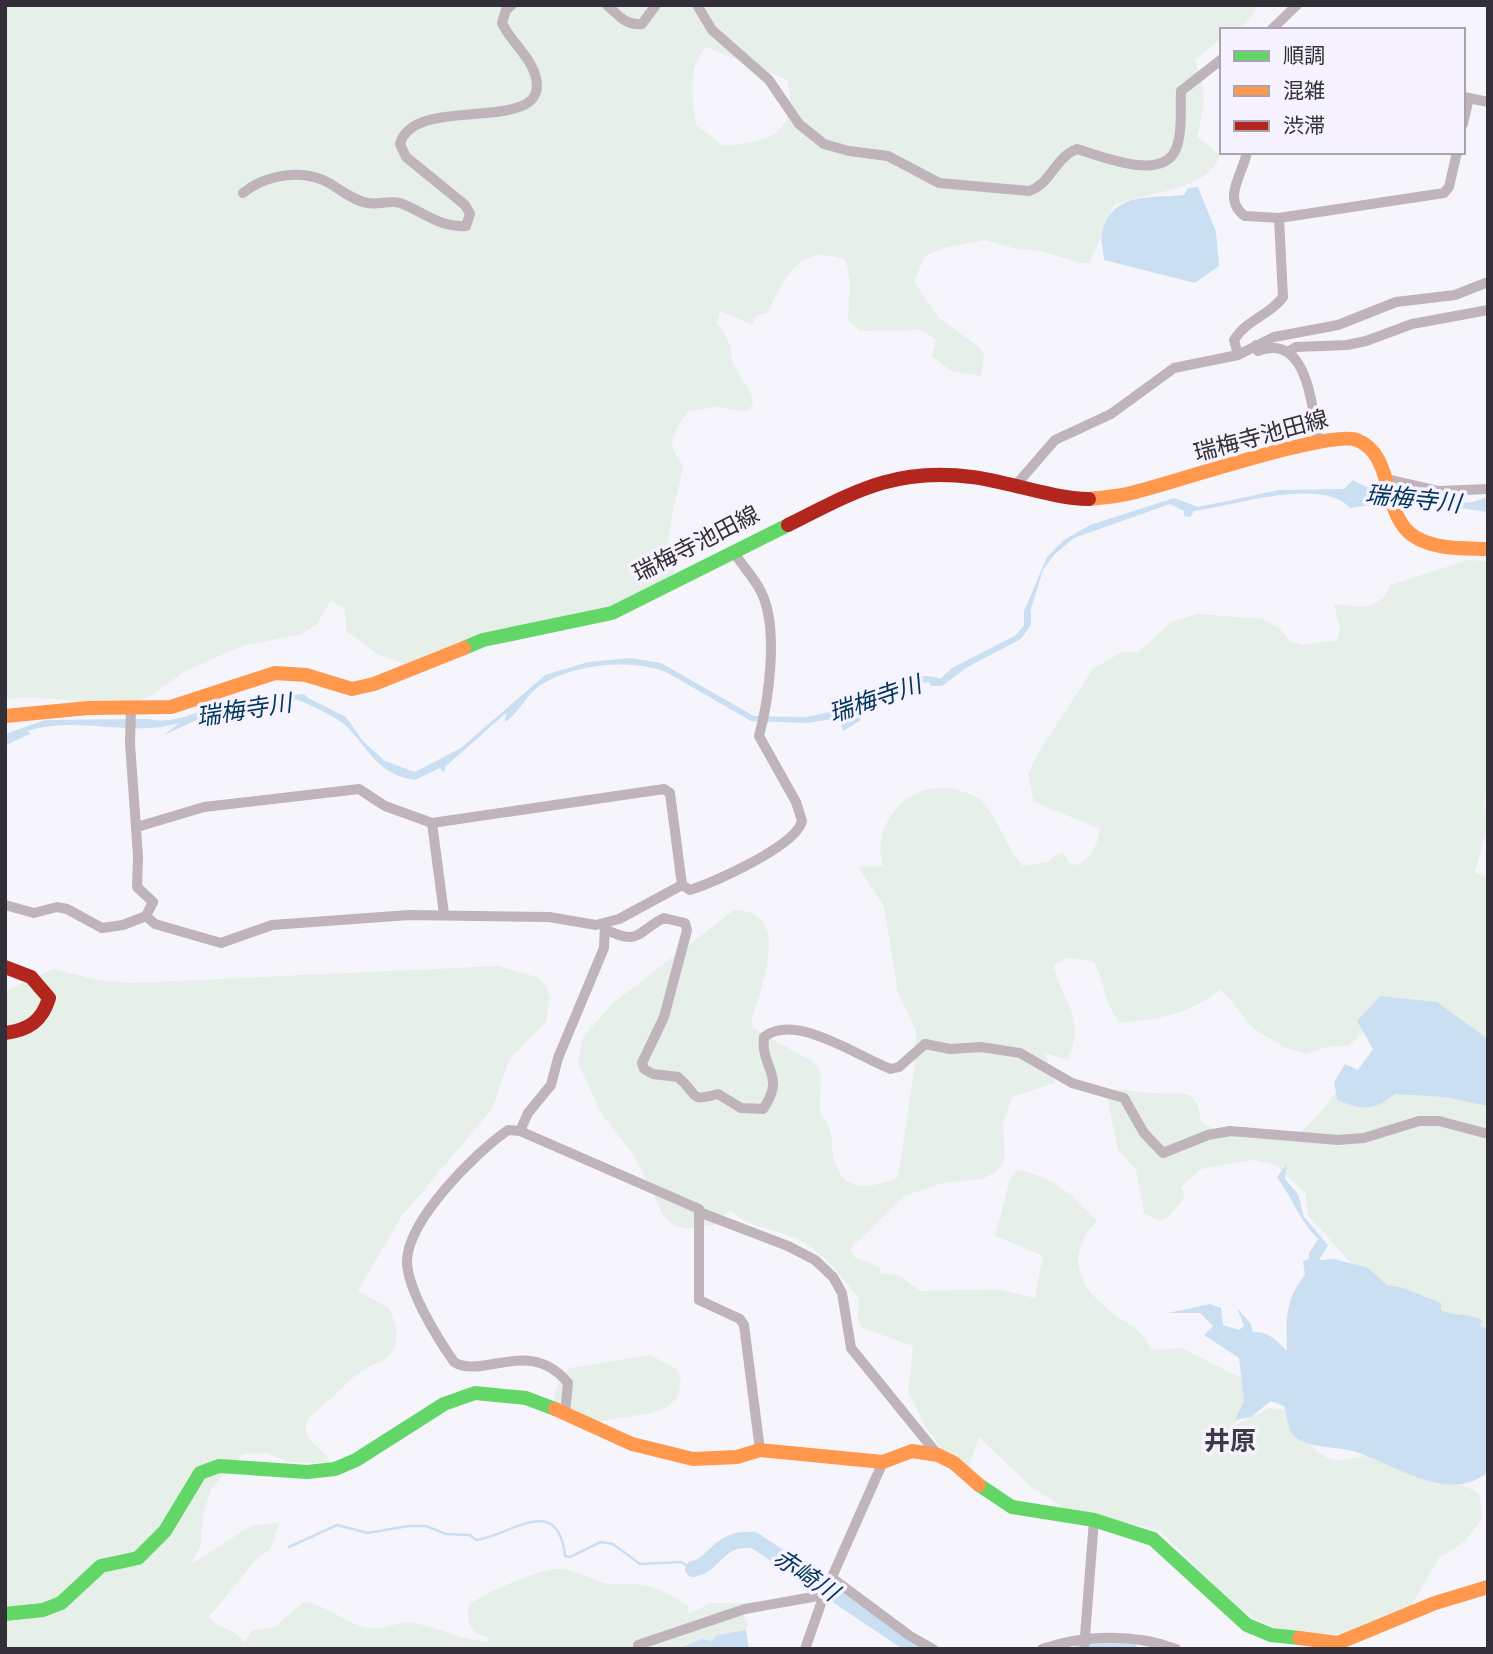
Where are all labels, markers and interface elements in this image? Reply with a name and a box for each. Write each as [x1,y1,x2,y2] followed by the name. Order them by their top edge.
[1220,28,1465,154] legend
[1283,44,1325,68] text: 順調
[1283,79,1325,103] text: 混雑
[1283,114,1325,138] text: 渋滞
[1191,405,1331,467] street label: 瑞梅寺池田線
[1364,480,1465,518] water label: 瑞梅寺川
[628,501,764,587] street label: 瑞梅寺池田線
[825,669,928,728] water label: 瑞梅寺川
[194,688,297,731] water label: 瑞梅寺川
[1204,1426,1256,1456] district label: 井原
[768,1543,846,1608] water label: 赤崎川

